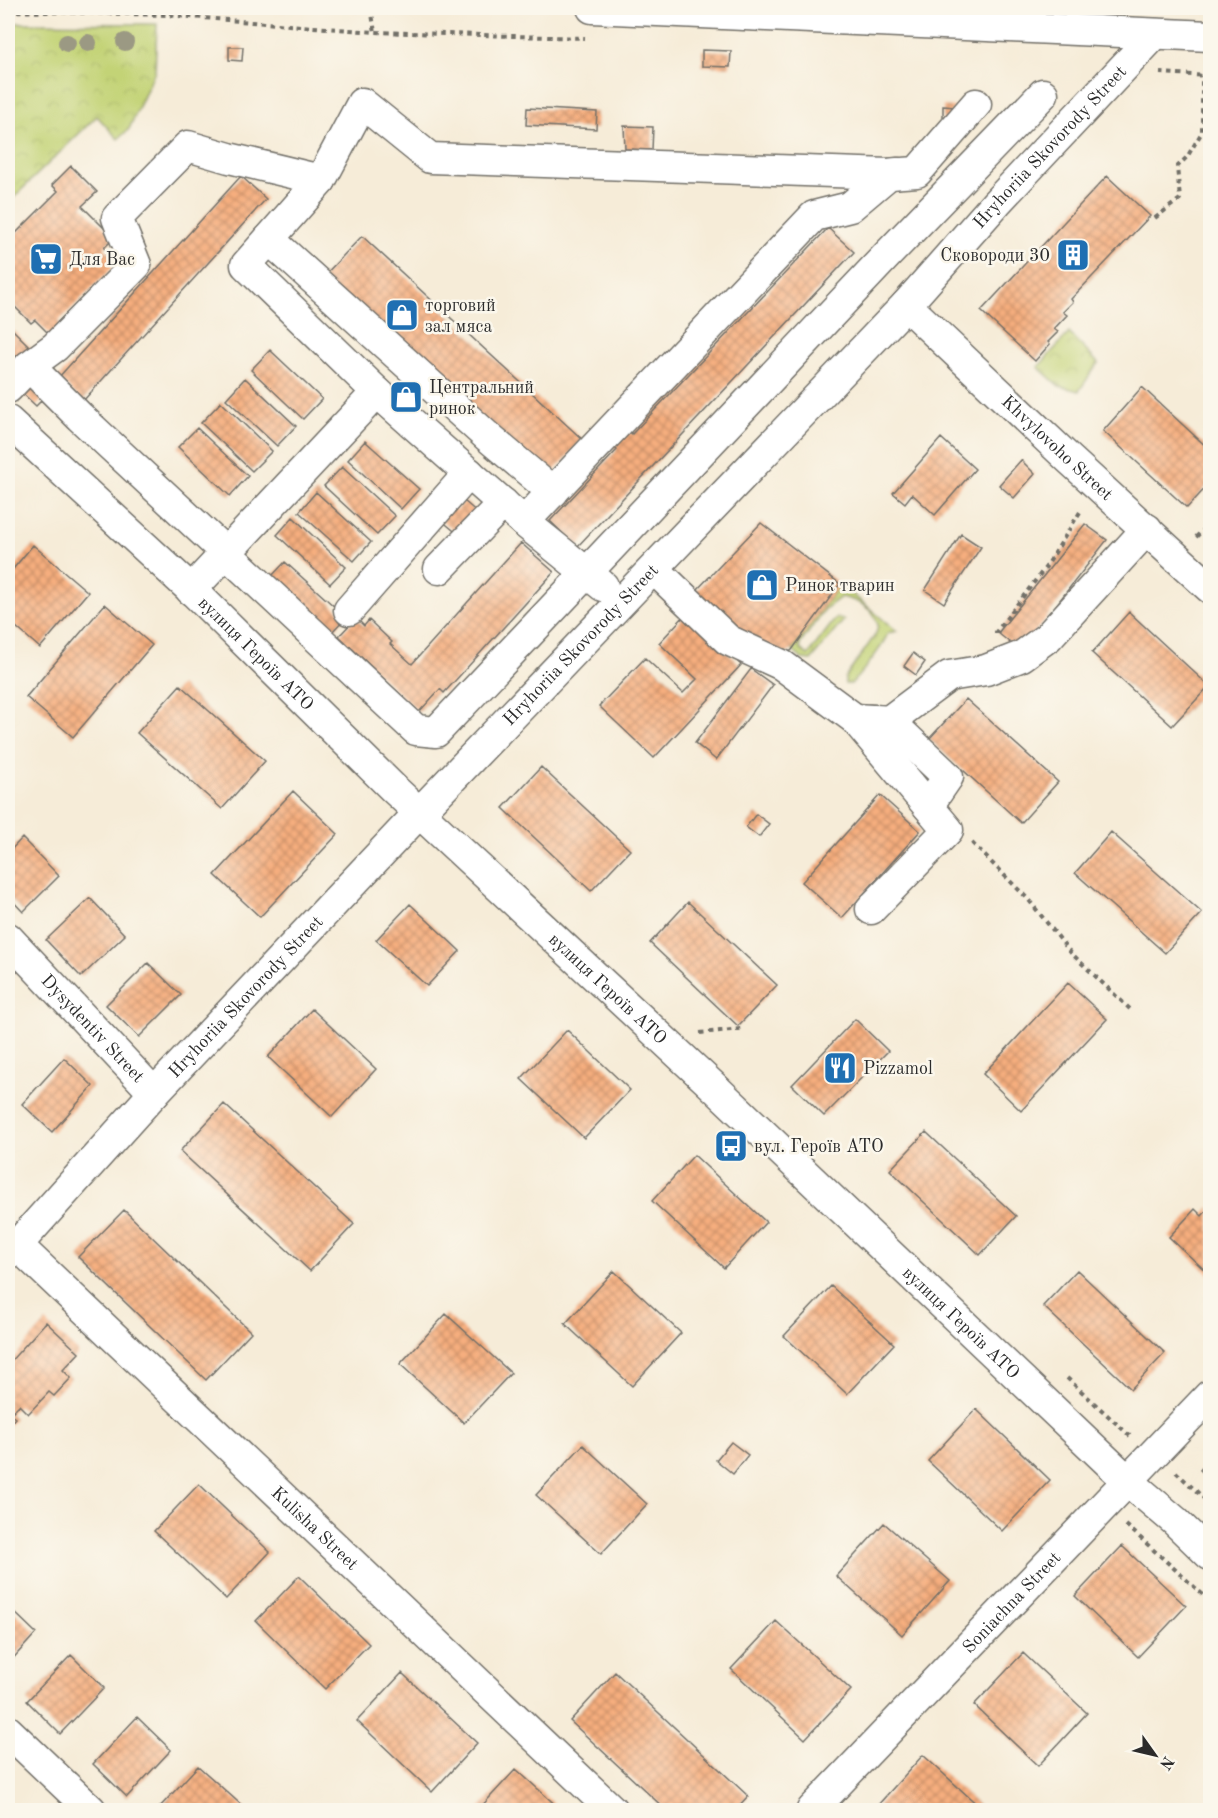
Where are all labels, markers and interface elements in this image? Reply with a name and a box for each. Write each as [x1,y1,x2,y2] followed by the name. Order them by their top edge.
[970,63,1130,232] street label: Hryhoriia Skovorody Street
[1055,237,1091,273] building icon: Сковороди 30
[28,241,64,277] supermarket icon: Для Вас
[940,247,1050,265] place label: Сковороди 30
[69,251,135,269] place label: Для Вас
[384,297,420,333] shop icon: торговий зал мяса
[425,297,496,336] place label: торговий зал мяса
[388,379,424,415] shop icon: Центральний ринок
[429,379,534,418] place label: Центральний ринок
[998,392,1116,504] street label: Khvylovoho Street
[500,561,662,729] street label: Hryhoriia Skovorody Street
[744,567,780,603] shop icon: Ринок тварин
[785,577,895,595] place label: Ринок тварин
[194,594,317,714] street label: вулиця Героїв АТО
[166,913,327,1082] street label: Hryhoriia Skovorody Street
[545,930,670,1048] street label: вулиця Героїв АТО
[37,971,147,1086] street label: Dysydentiv Street
[822,1050,858,1086] restaurant icon: Pizzamol
[863,1060,933,1078] place label: Pizzamol
[713,1128,749,1164] bus stop icon: вул. Героїв АТО
[754,1138,884,1156] place label: вул. Героїв АТО
[899,1264,1022,1383] street label: вулиця Героїв АТО
[267,1484,361,1574] street label: Kulisha Street
[960,1549,1064,1657] street label: Soniachna Street
[1125,1725,1185,1785] north arrow
[1155,1753,1176,1772] text: N

